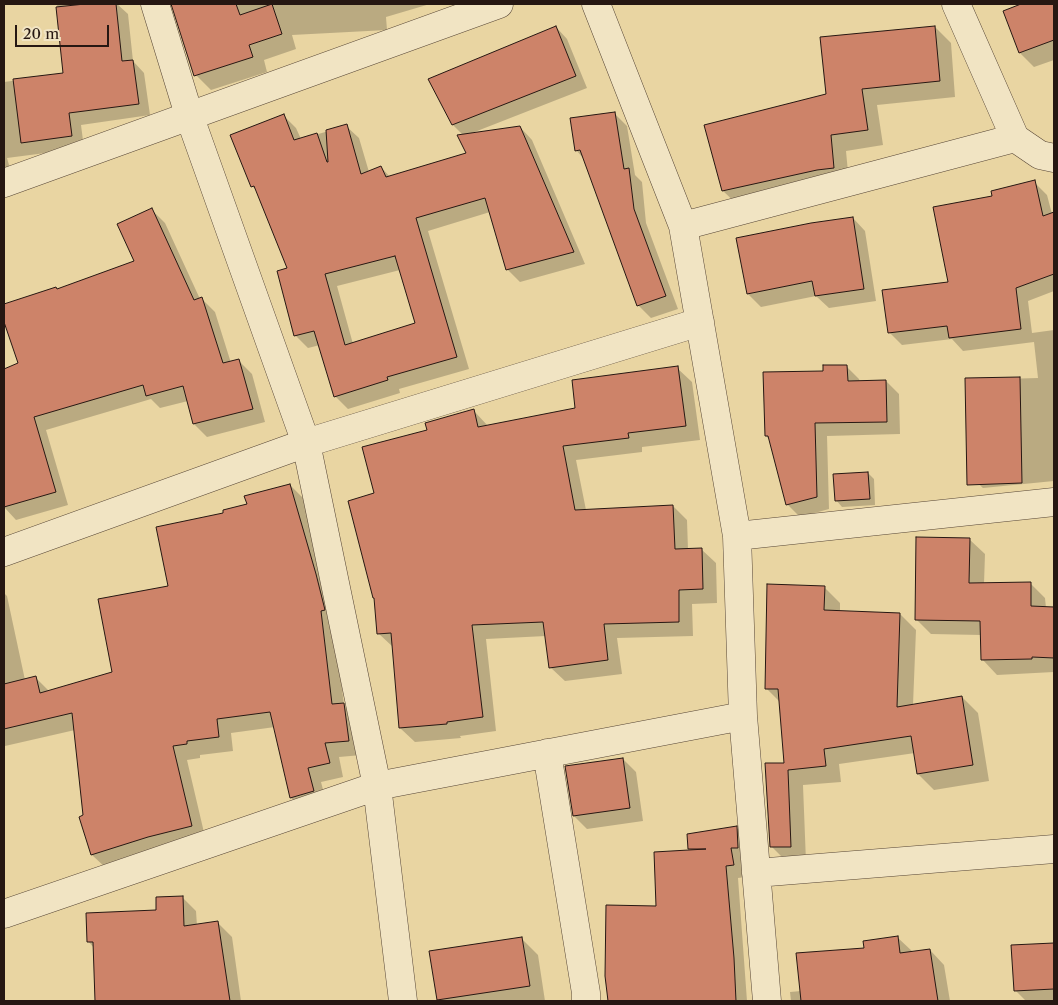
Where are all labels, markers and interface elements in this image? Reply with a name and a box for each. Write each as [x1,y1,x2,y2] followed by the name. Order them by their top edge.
[18,15,111,47] scale bar
[23,24,59,43] text: 20 m

